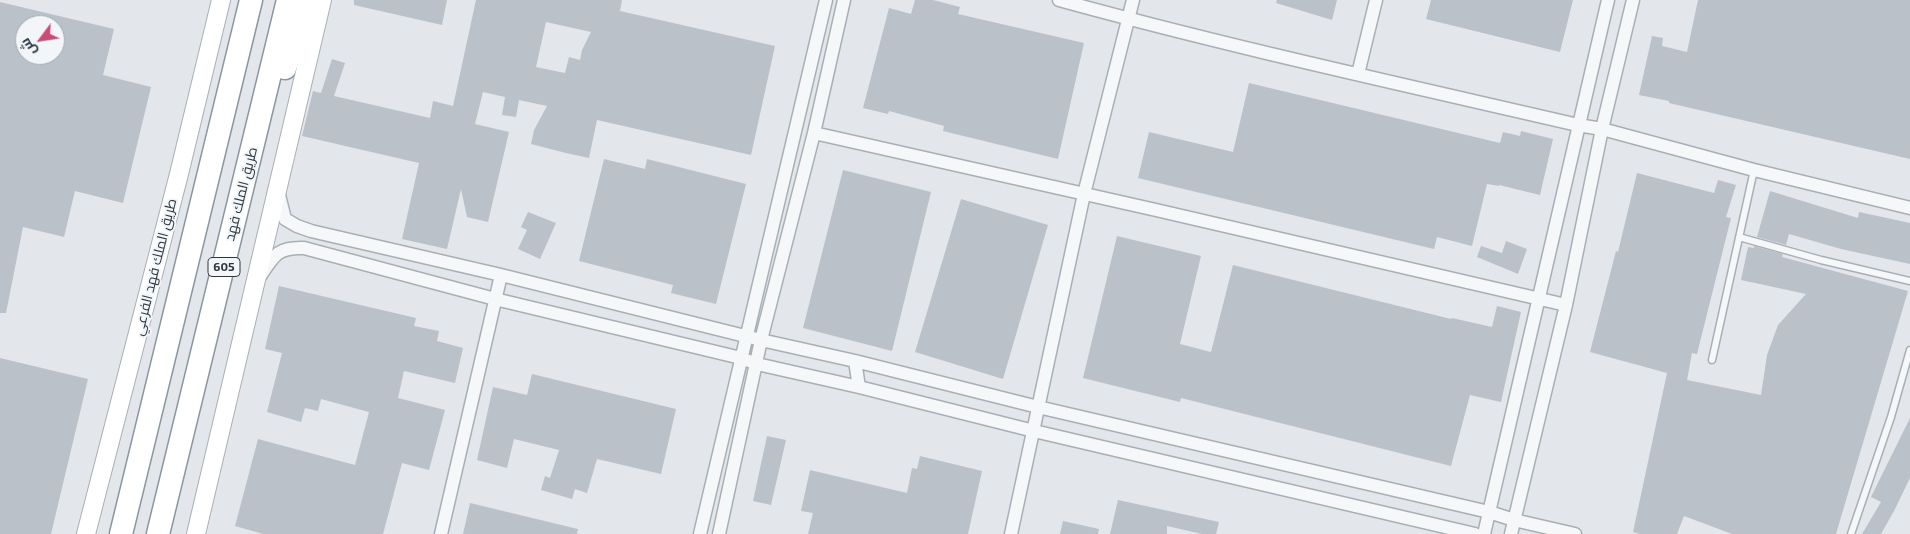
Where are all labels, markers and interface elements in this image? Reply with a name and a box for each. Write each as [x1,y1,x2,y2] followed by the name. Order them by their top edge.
[15,15,65,65] north arrow
[16,35,39,60] text: ش
[221,145,261,243] street label: طريق الملك فهد
[130,197,180,337] street label: طريق الملك فهد الفرعي
[208,258,240,276] road number: 605

